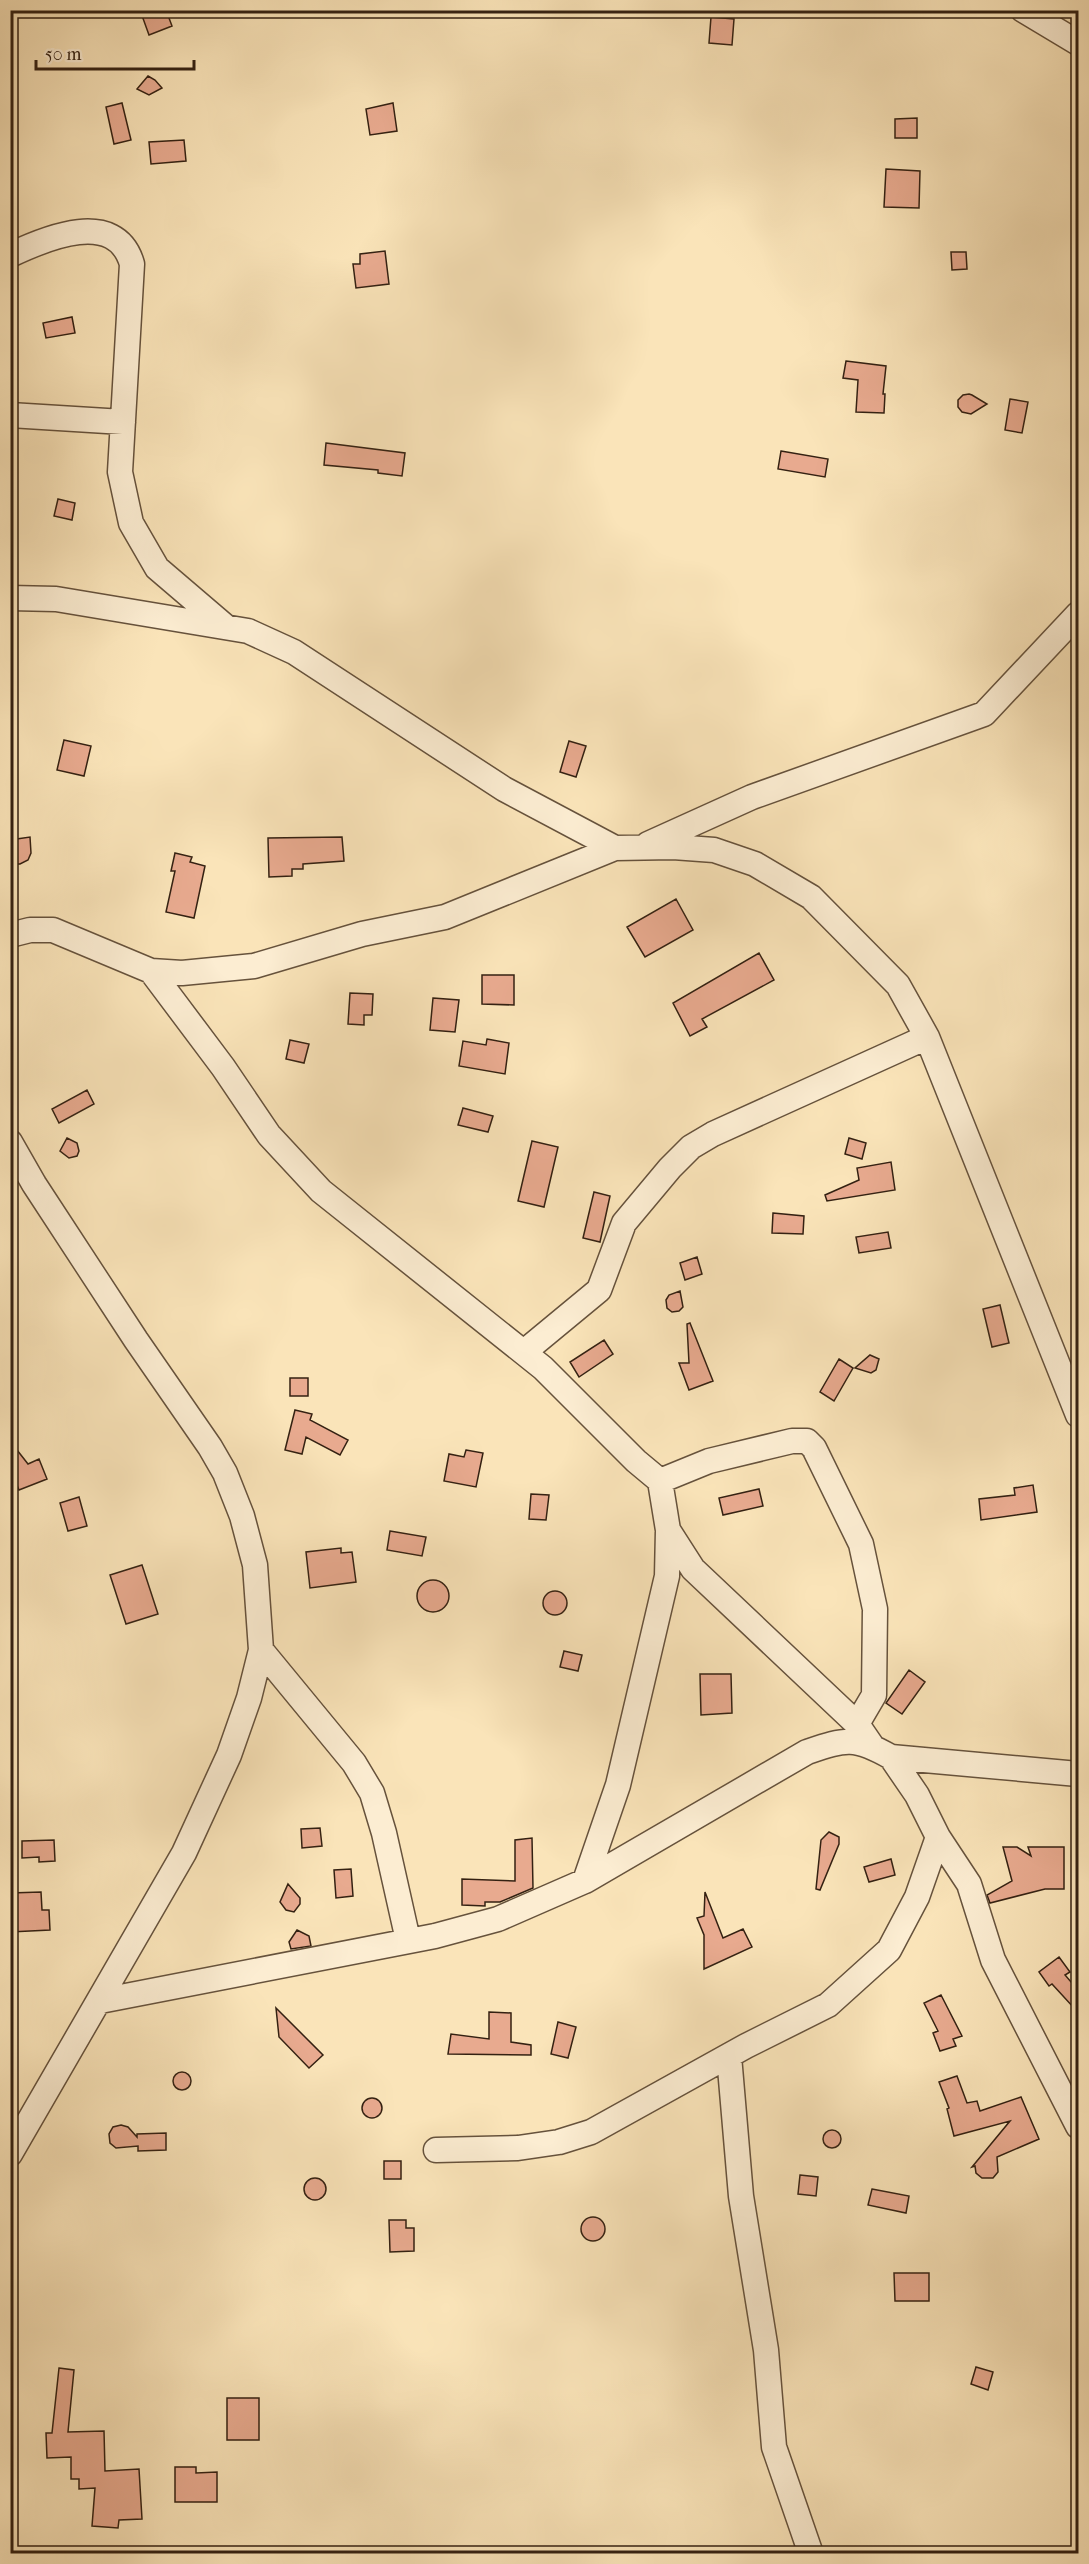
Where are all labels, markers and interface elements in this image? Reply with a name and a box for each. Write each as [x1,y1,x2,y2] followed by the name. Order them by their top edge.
[36,33,194,71] scale bar
[45,44,82,65] text: 50 m

